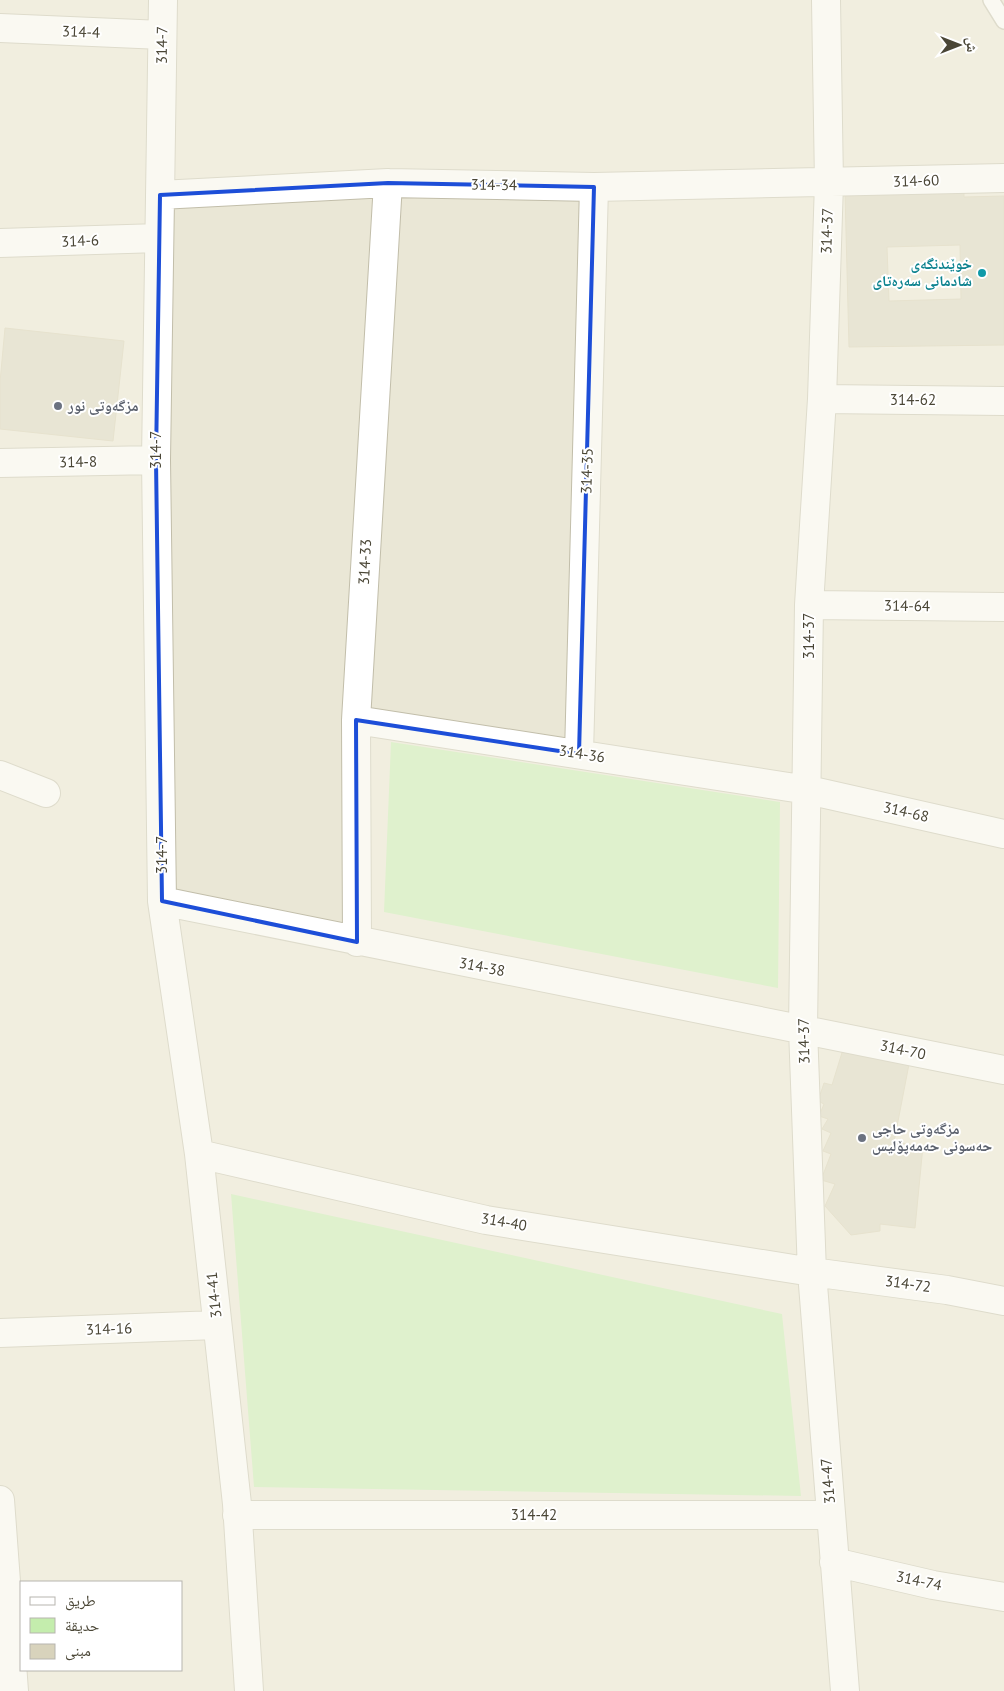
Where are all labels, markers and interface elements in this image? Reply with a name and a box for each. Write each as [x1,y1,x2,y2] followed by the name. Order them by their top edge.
[934,20,984,70] north arrow
[62,21,100,42] street label: 314-4
[152,26,171,64] street label: 314-7
[963,38,981,53] text: ش
[893,170,939,191] street label: 314-60
[471,175,517,194] street label: 314-34
[816,208,837,254] street label: 314-37
[61,230,99,251] street label: 314-6
[872,254,972,290] place label: خوێندنگەی شادمانی سەرەتای
[976,267,988,279] marker: خوێندنگەی شادمانی سەرەتای
[890,390,936,409] street label: 314-62
[67,396,139,415] place label: مزگەوتی نور
[52,400,64,412] marker: مزگەوتی نور
[146,431,165,469] street label: 314-7
[576,448,597,494] street label: 314-35
[59,452,97,471] street label: 314-8
[354,538,375,586] street label: 314-33
[884,596,930,615] street label: 314-64
[799,613,818,659] street label: 314-37
[558,741,606,767] street label: 314-36
[881,797,931,826] street label: 314-68
[152,836,171,874] street label: 314-7
[458,953,507,980] street label: 314-38
[794,1018,813,1064] street label: 314-37
[878,1035,928,1064] street label: 314-70
[872,1119,993,1155] place label: مزگەوتی حاجی حەسونی حەمەپۆلیس
[856,1132,868,1144] marker: مزگەوتی حاجی حەسونی حەمەپۆلیس
[480,1208,529,1235] street label: 314-40
[202,1271,225,1319] street label: 314-41
[884,1271,932,1296] street label: 314-72
[86,1318,132,1339] street label: 314-16
[816,1457,839,1505] street label: 314-47
[511,1505,557,1524] street label: 314-42
[894,1566,944,1595] street label: 314-74
[20,1581,182,1671] legend
[65,1591,96,1611] text: طريق
[65,1616,100,1635] text: حديقة
[65,1641,91,1661] text: مبنى

